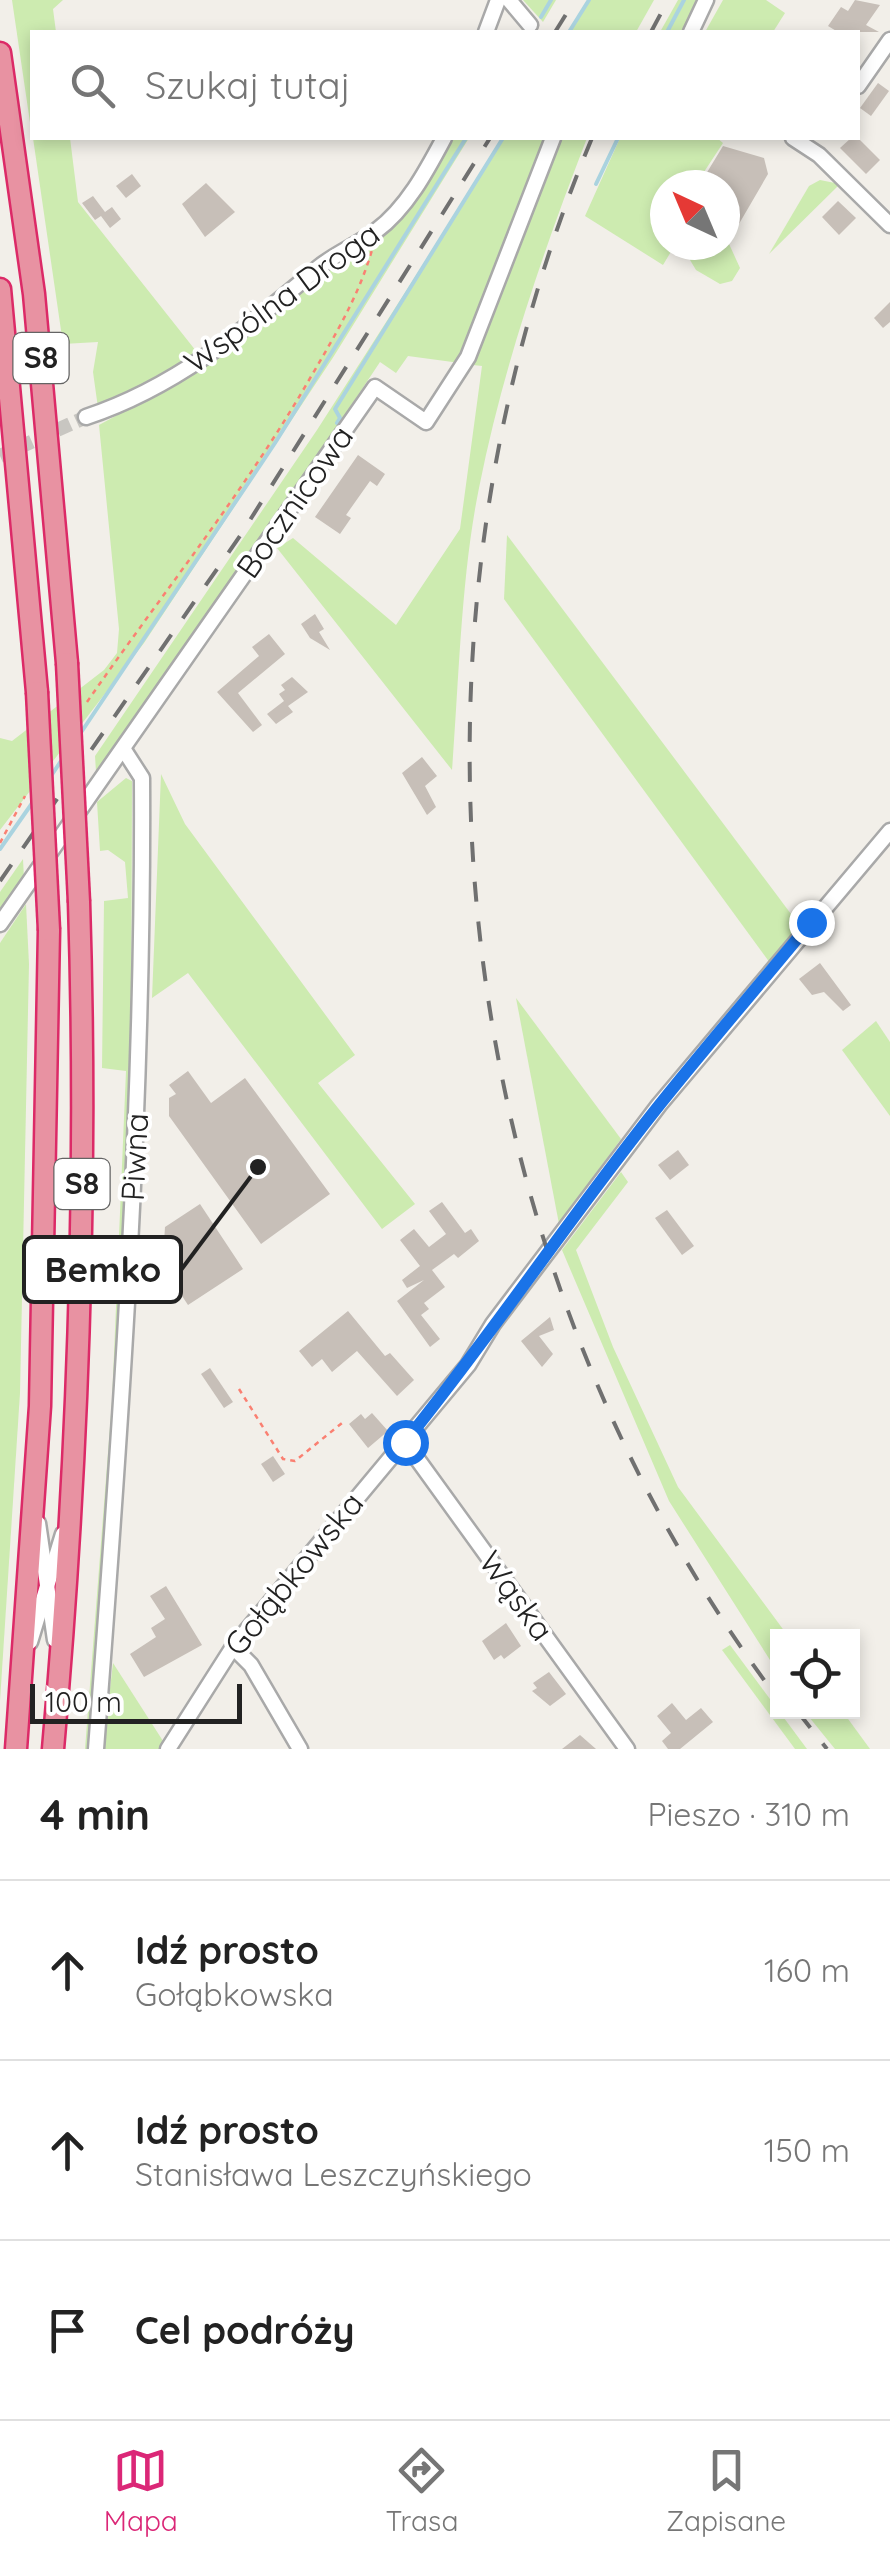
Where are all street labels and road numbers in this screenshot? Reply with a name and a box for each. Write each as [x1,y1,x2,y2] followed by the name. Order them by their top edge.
[176,213,387,381] street label: Wspólna Droga
[13,333,68,383] road number: S8
[227,418,361,585] street label: Bocznicowa
[112,1112,156,1202] street label: Piwna
[54,1159,110,1209] road number: S8
[215,1484,371,1663] street label: Gołąbkowska
[471,1543,563,1648] street label: Wąska

